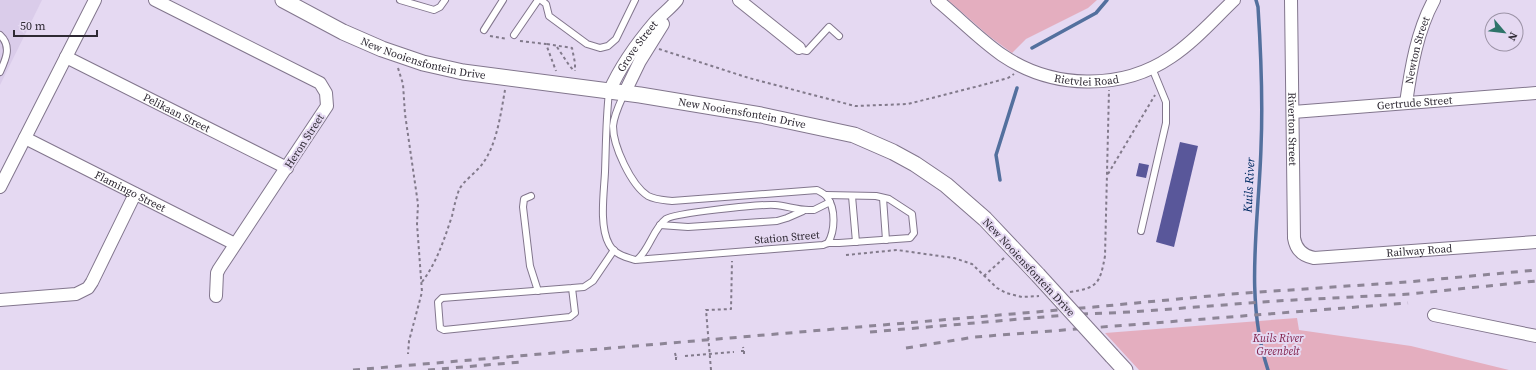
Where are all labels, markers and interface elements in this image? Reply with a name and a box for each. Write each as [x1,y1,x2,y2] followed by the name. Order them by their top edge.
[14,12,97,38] scale bar
[1484,12,1524,52] north arrow
[1402,14,1434,85] street label: Newton Street
[614,17,661,75] street label: Grove Street
[20,18,46,34] text: 50 m
[1504,29,1521,44] text: N
[358,34,487,83] street label: New Nooiensfontein Drive
[1053,71,1121,90] street label: Rietvlei Road
[140,90,213,136] street label: Pelikaan Street
[1284,92,1300,166] street label: Riverton Street
[1376,93,1453,113] street label: Gertrude Street
[677,94,808,133] street label: New Nooiensfontein Drive
[281,111,328,171] street label: Heron Street
[1240,156,1258,214] water label: Kuils River
[92,167,169,216] street label: Flamingo Street
[979,215,1078,320] street label: New Nooiensfontein Drive
[754,227,821,248] street label: Station Street
[1386,241,1454,261] street label: Railway Road
[1252,331,1304,359] park label: Kuils River Greenbelt

